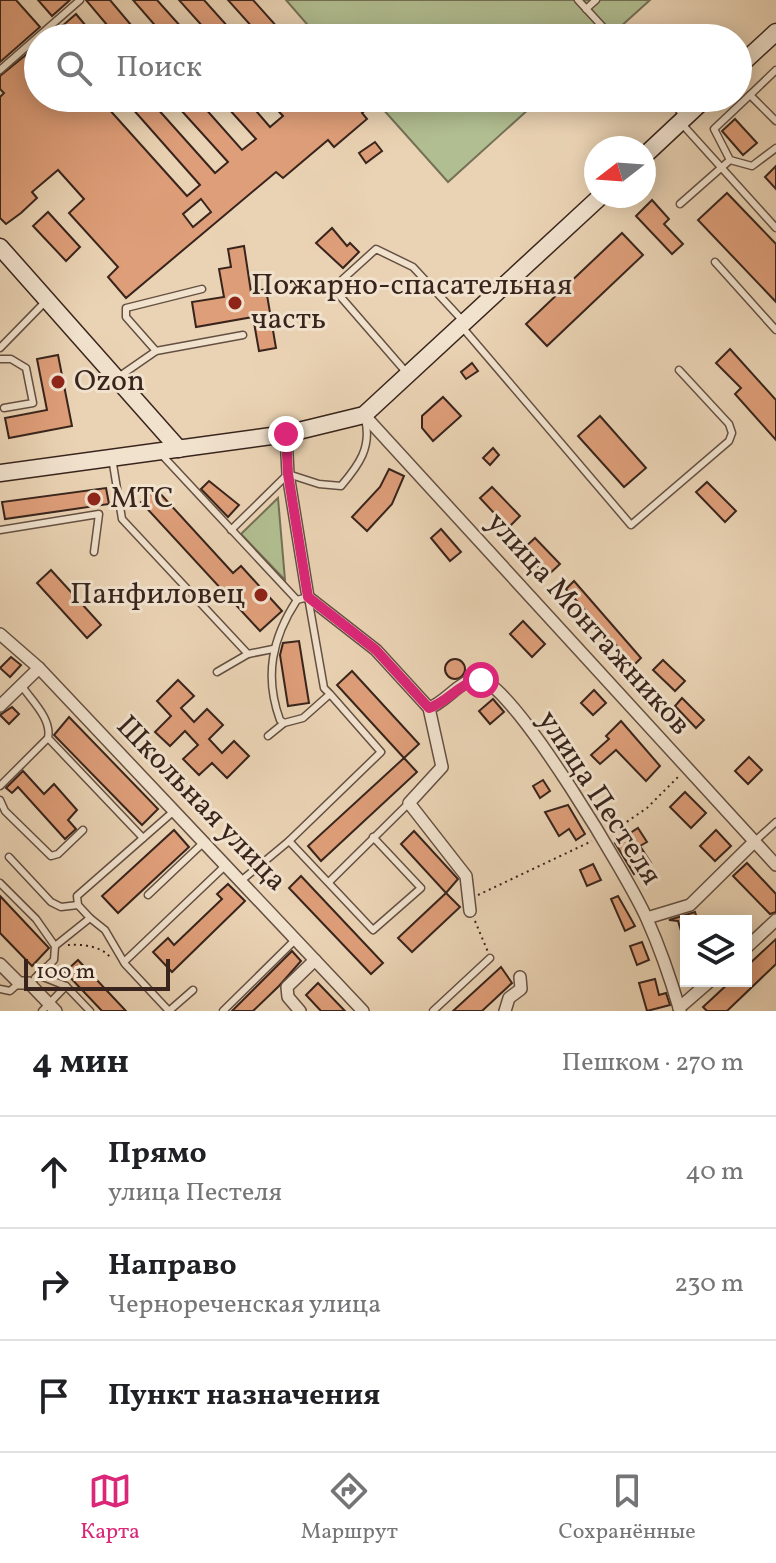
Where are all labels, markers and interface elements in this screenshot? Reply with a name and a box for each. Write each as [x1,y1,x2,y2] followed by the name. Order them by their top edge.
[24,24,752,112] search box
[52,46,96,90] icon: search
[116,47,202,89] text: Поиск
[584,136,656,208] north arrow
[251,265,572,341] place label: Пожарно-спасательная часть
[226,294,244,312] marker: Пожарно-спасательная часть
[74,361,145,403] place label: Ozon
[49,373,67,391] marker: Ozon
[268,416,304,452] route end
[110,478,174,520] place label: МТС
[85,490,103,508] marker: МТС
[476,503,700,745] street label: улица Монтажников
[70,574,245,616] place label: Панфиловец
[252,586,270,604] marker: Панфиловец
[463,662,499,698] route start
[527,702,671,894] street label: улица Пестеля
[106,707,296,901] street label: Школьная улица
[680,915,752,987] map controls
[680,915,752,987] button: layers
[24,955,170,991] scale bar
[36,957,95,988] text: 100 m
[32,1040,129,1087] text: 4 мин
[562,1045,744,1081] text: Пешком · 270 m
[108,1133,207,1175] text: Прямо
[32,1150,76,1194] icon: ahead
[685,1154,744,1190] text: 40 m
[108,1175,282,1211] text: улица Пестеля
[108,1245,237,1287] text: Направо
[32,1262,76,1306] icon: right
[674,1266,744,1302] text: 230 m
[108,1287,381,1323] text: Чернореченская улица
[32,1374,76,1418] icon: arrive
[108,1375,380,1417] text: Пункт назначения
[80,1469,140,1548] tab: Карта
[301,1469,398,1548] tab: Маршрут
[558,1469,696,1548] tab: Сохранённые

